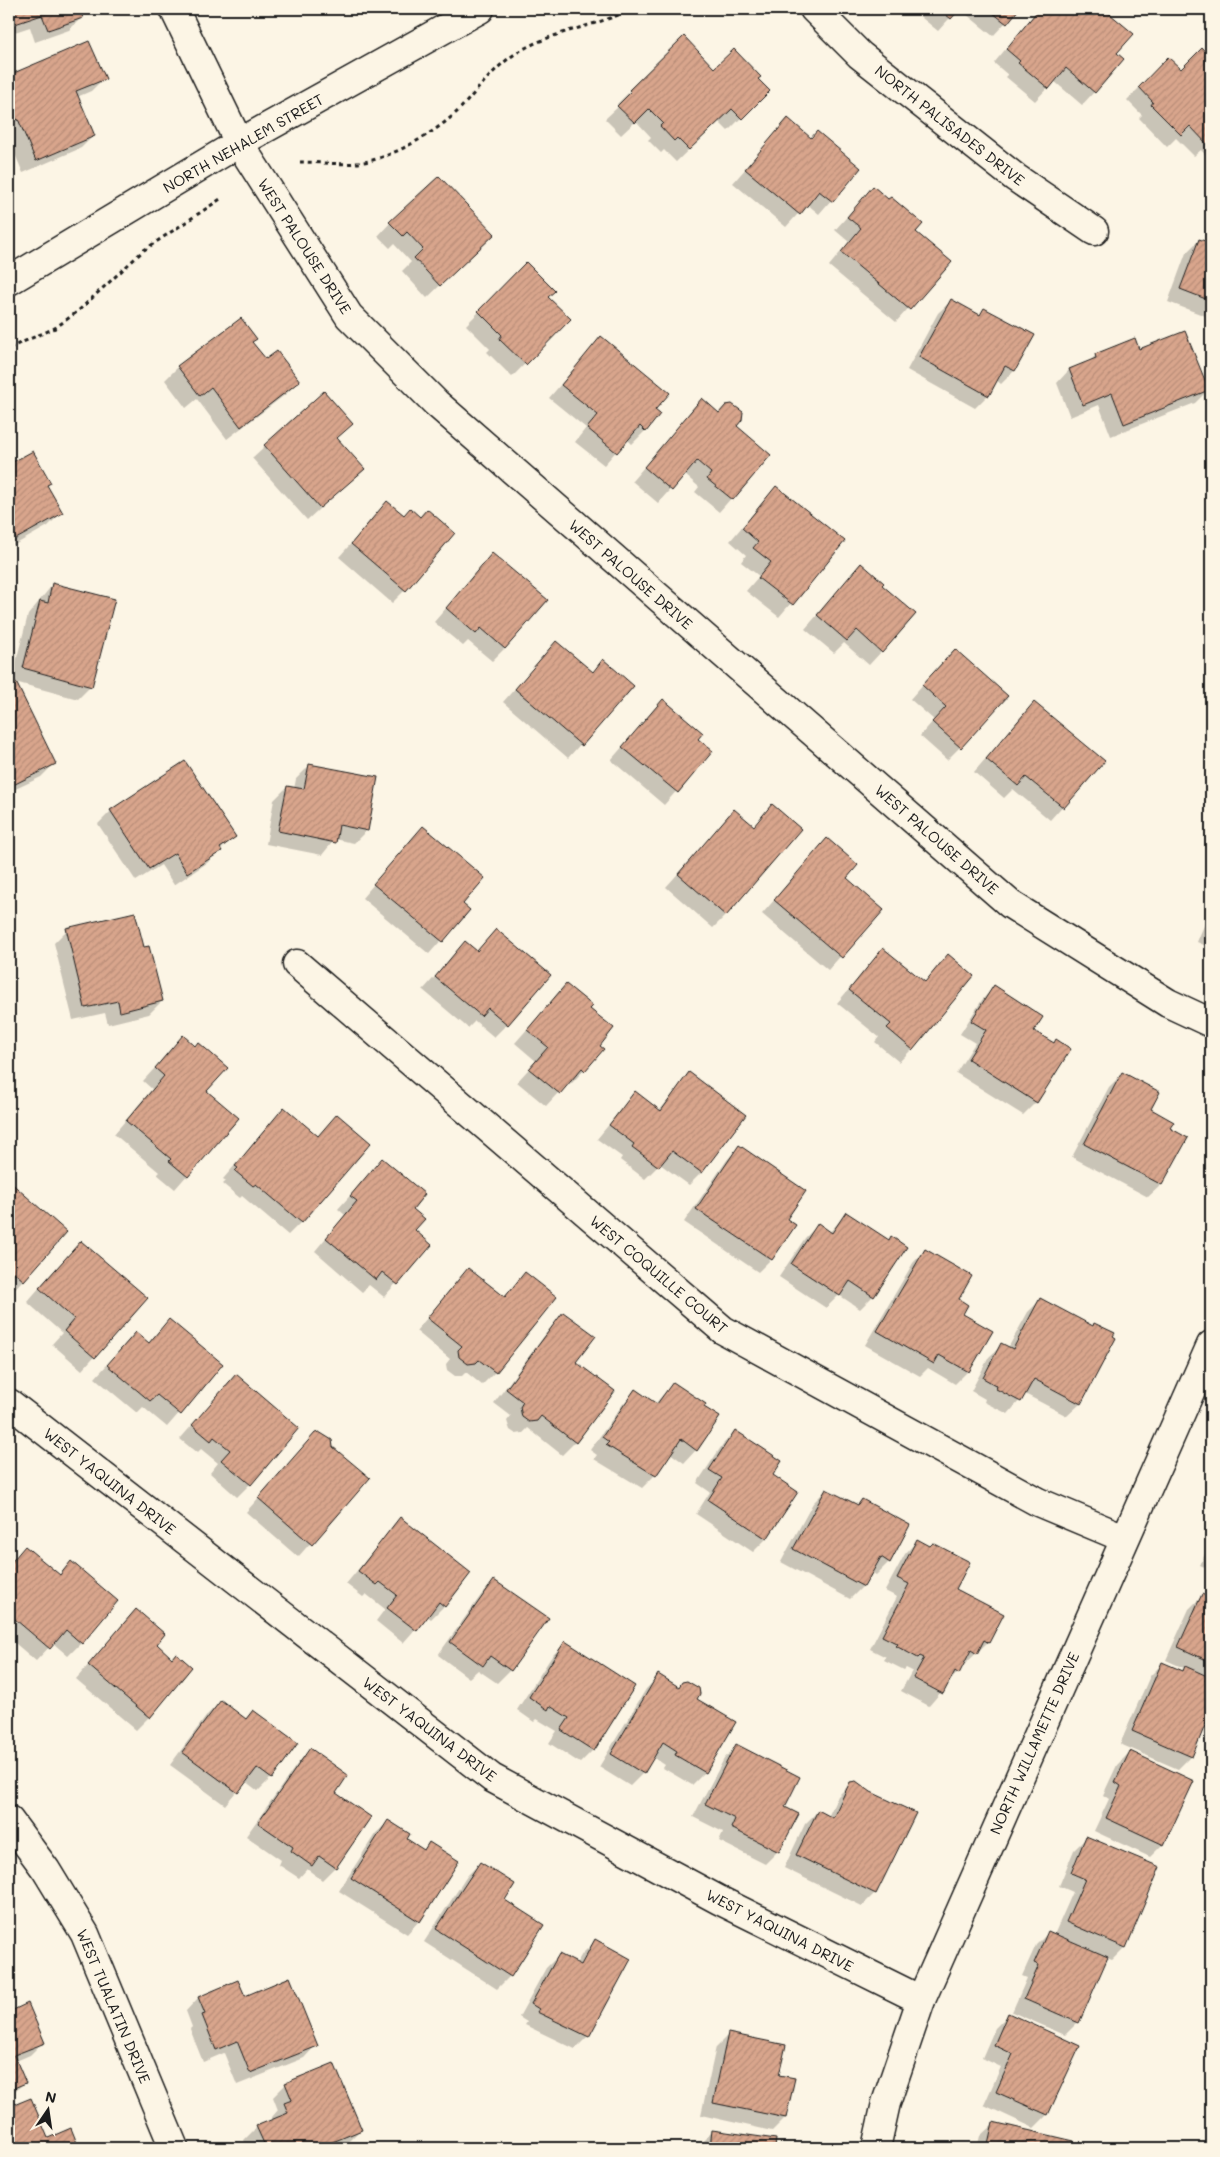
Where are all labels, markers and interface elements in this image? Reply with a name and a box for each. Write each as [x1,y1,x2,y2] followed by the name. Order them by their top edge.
[871,60,1029,190] street label: NORTH PALISADES DRIVE
[159,89,327,197] street label: NORTH NEHALEM STREET
[254,174,357,318] street label: WEST PALOUSE DRIVE
[565,515,698,634] street label: WEST PALOUSE DRIVE
[871,780,1004,899] street label: WEST PALOUSE DRIVE
[586,1210,732,1338] street label: WEST COQUILLE COURT
[40,1423,181,1539] street label: WEST YAQUINA DRIVE
[985,1648,1084,1837] street label: NORTH WILLAMETTE DRIVE
[359,1672,501,1786] street label: WEST YAQUINA DRIVE
[703,1884,857,1976] street label: WEST YAQUINA DRIVE
[72,1926,156,2087] street label: WEST TUALATIN DRIVE
[22,2084,72,2134] north arrow
[44,2086,58,2107] text: N

